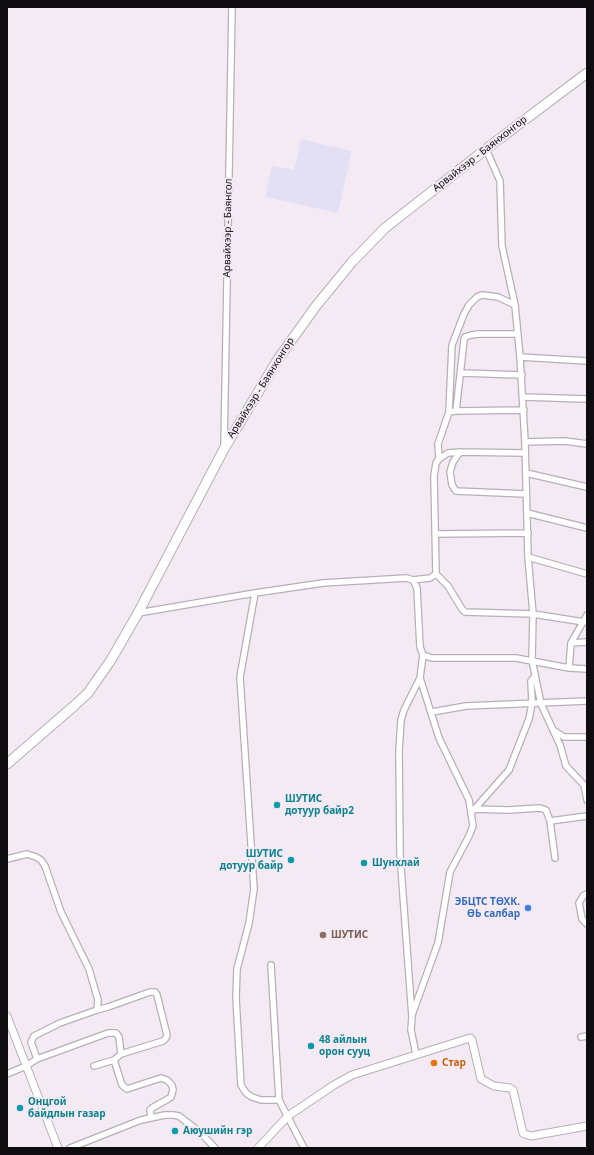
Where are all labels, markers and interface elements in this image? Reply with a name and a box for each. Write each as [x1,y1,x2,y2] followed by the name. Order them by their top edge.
[430,113,530,195] street label: Арвайхээр - Баянхонгор
[221,178,235,278] street label: Арвайхээр - Баянгол
[225,336,297,440] street label: Арвайхээр - Баянхонгор
[285,793,354,816] place label: ШУТИС дотуур байр2
[272,800,282,810] marker: ШУТИС дотуур байр2
[220,848,283,872] place label: ШУТИС дотуур байр
[286,855,296,865] marker: ШУТИС дотуур байр
[372,857,420,869] place label: Шунхлай
[359,858,369,868] marker: Шунхлай
[455,896,520,920] place label: ЭБЦТС ТӨХК. ӨЬ салбар
[523,903,533,913] marker: ЭБЦТС ТӨХК. ӨЬ салбар
[331,929,368,941] place label: ШУТИС
[318,930,328,940] marker: ШУТИС
[319,1034,370,1058] place label: 48 айлын орон сууц
[306,1041,316,1051] marker: 48 айлын орон сууц
[442,1057,466,1069] place label: Стар
[429,1058,439,1068] marker: Стар
[28,1096,106,1120] place label: Онцгой байдлын газар
[15,1103,25,1113] marker: Онцгой байдлын газар
[183,1125,252,1137] place label: Аюушийн гэр
[170,1126,180,1136] marker: Аюушийн гэр

